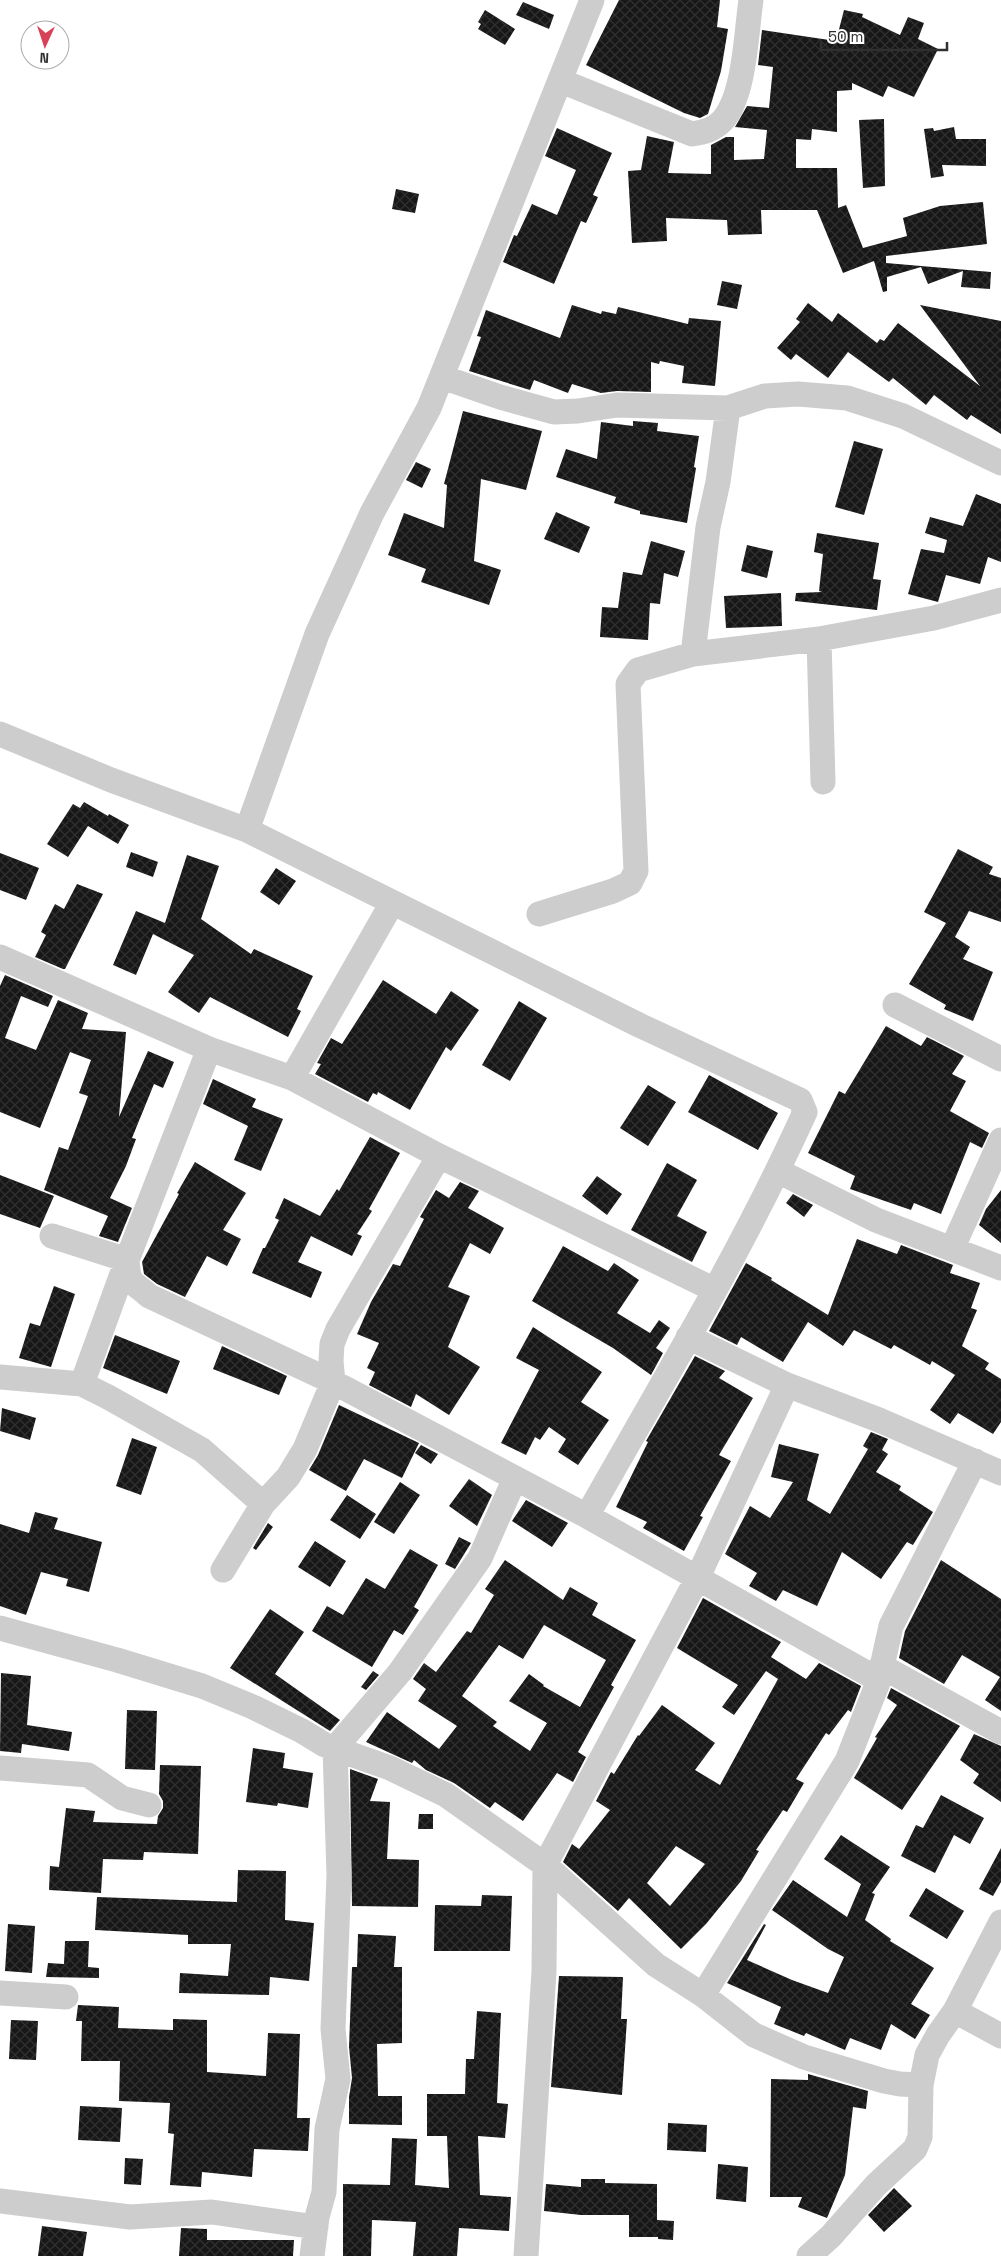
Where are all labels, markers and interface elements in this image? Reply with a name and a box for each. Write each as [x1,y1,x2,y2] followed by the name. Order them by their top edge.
[20,20,70,70] north arrow
[821,20,947,52] scale bar
[828,27,863,46] text: 50 m
[39,49,49,67] text: N

